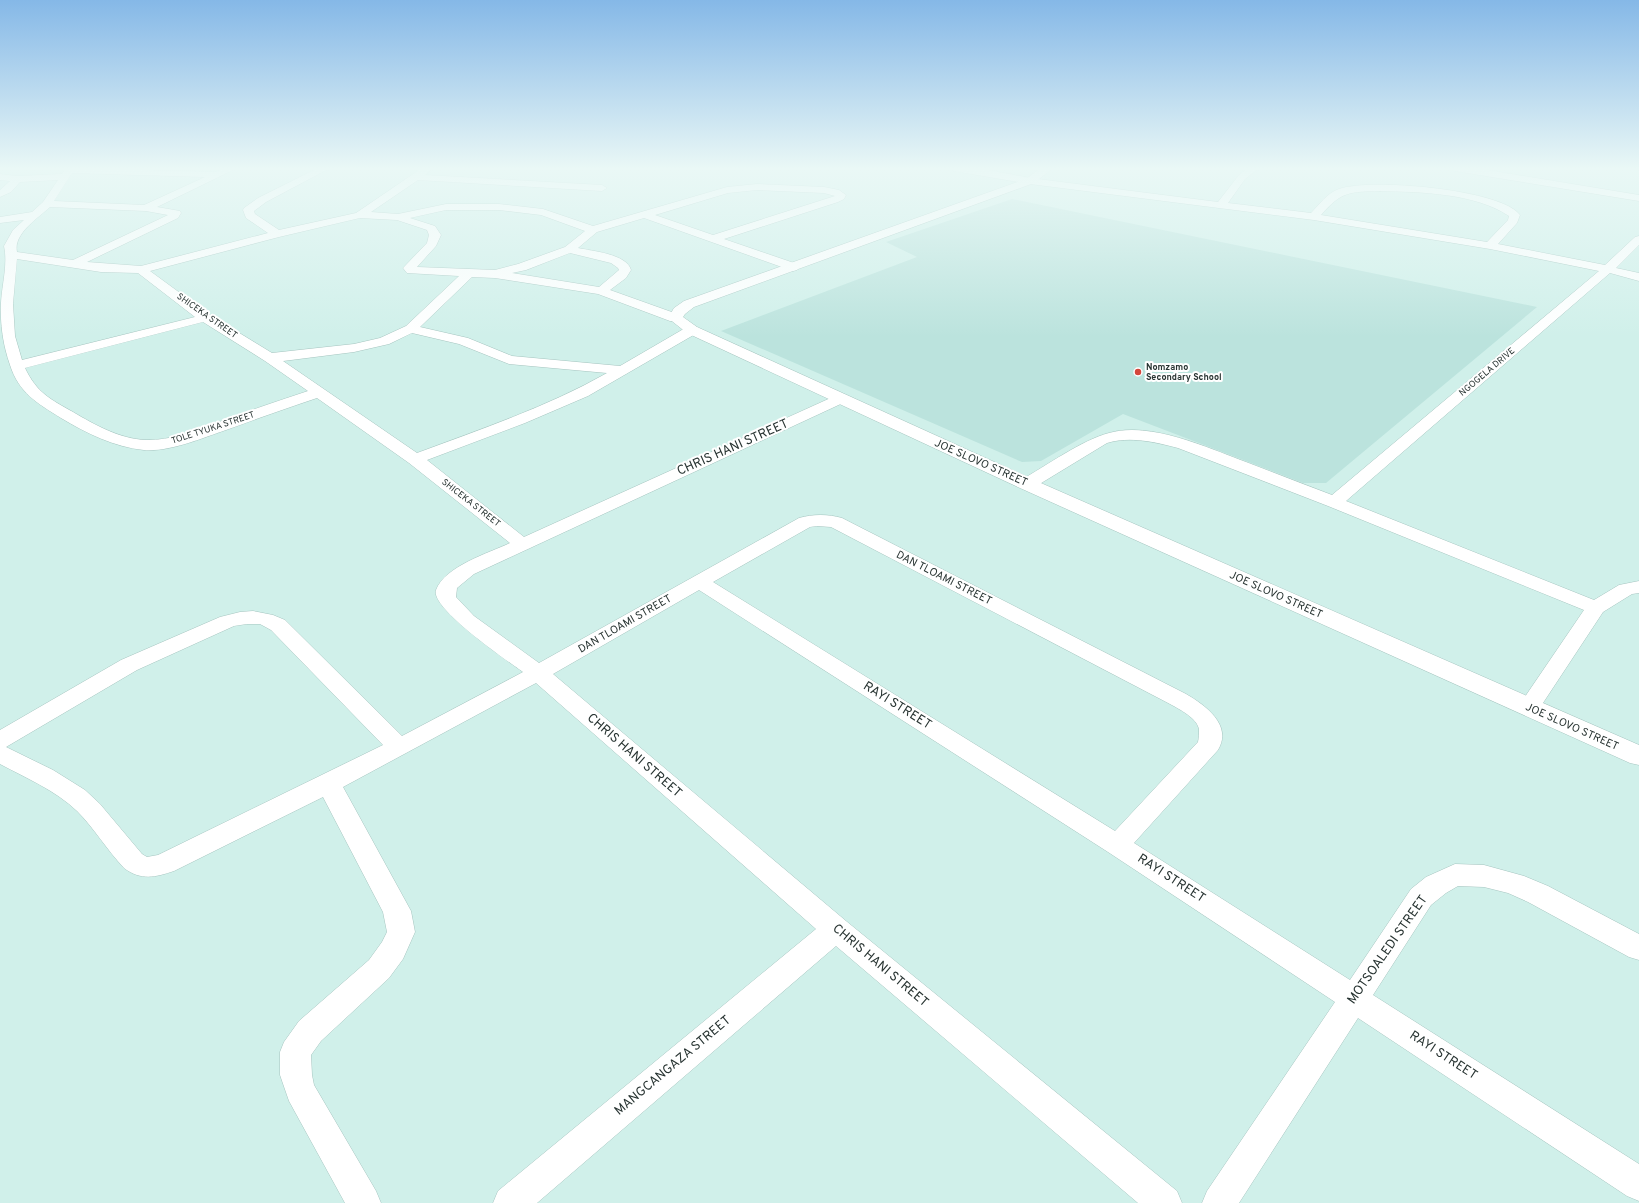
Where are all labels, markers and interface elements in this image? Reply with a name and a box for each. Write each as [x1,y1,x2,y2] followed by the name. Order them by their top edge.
[175,291,239,341] street label: SHICEKA STREET
[1457,345,1517,399] street label: NGOGELA DRIVE
[1146,362,1222,383] place label: Nomzamo Secondary School
[1133,367,1143,377] marker: Nomzamo Secondary School
[170,409,256,447] street label: TOLE TYUKA STREET
[675,416,791,480] street label: CHRIS HANI STREET
[932,436,1030,490] street label: JOE SLOVO STREET
[439,477,503,529] street label: SHICEKA STREET
[894,548,994,608] street label: DAN TLOAMI STREET
[1227,568,1325,622] street label: JOE SLOVO STREET
[576,592,674,656] street label: DAN TLOAMI STREET
[860,679,934,733] street label: RAYI STREET
[1523,700,1621,754] street label: JOE SLOVO STREET
[583,710,685,802] street label: CHRIS HANI STREET
[1134,851,1208,907] street label: RAYI STREET
[1344,892,1432,1008] street label: MOTSOALEDI STREET
[829,921,931,1011] street label: CHRIS HANI STREET
[612,1013,734,1119] street label: MANGCANGAZA STREET
[1406,1028,1480,1084] street label: RAYI STREET

